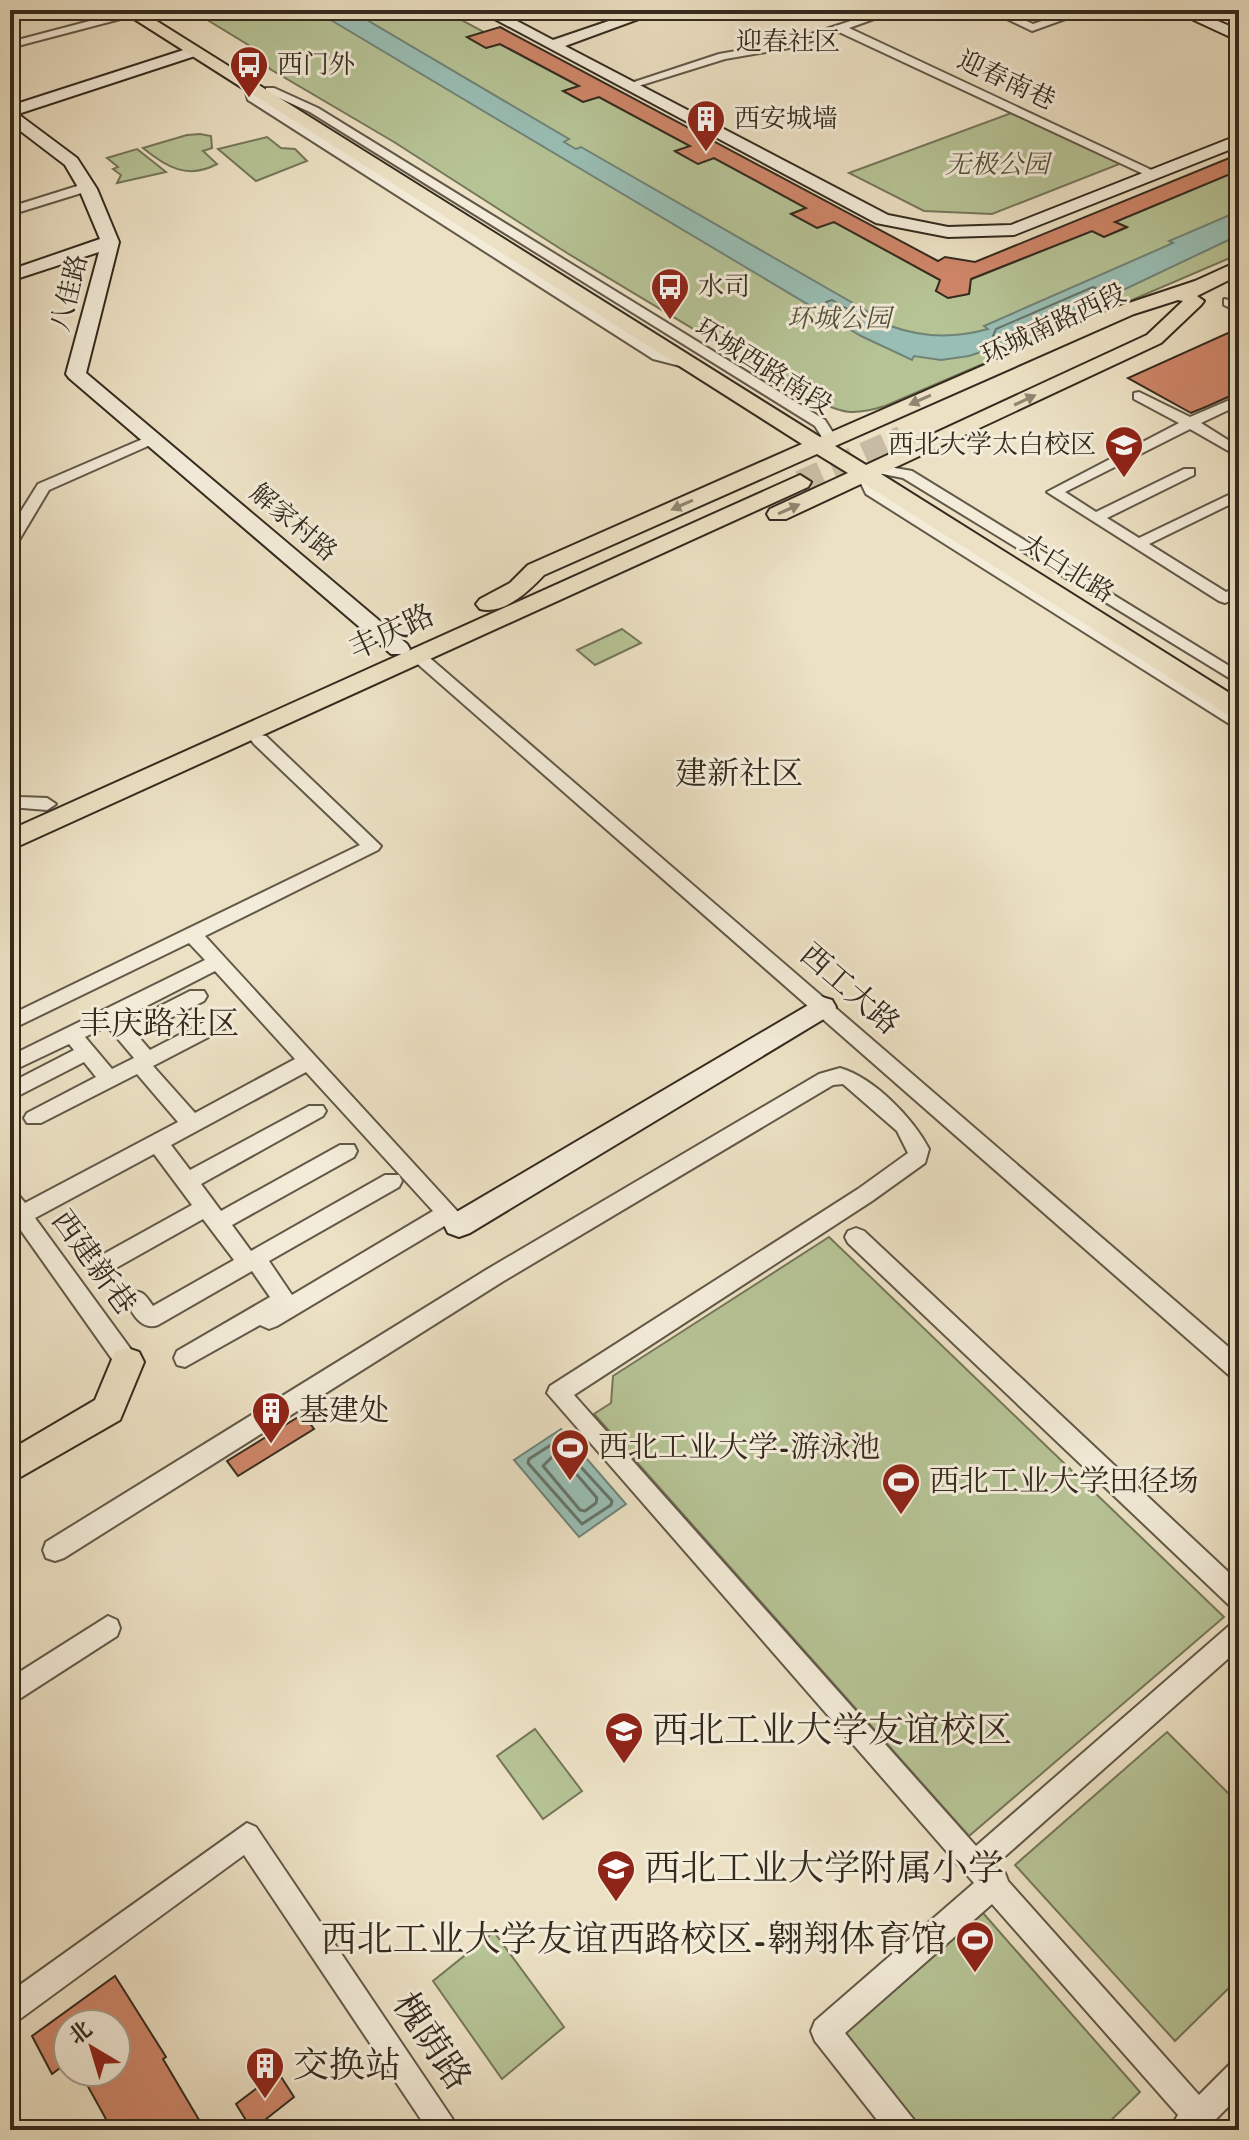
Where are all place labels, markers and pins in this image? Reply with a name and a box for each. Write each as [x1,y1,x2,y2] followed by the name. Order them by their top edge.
[228,44,270,99] bus stop icon: 西门外
[277,49,355,82] place label: 西门外
[685,98,727,153] building icon: 西安城墙
[734,103,838,136] place label: 西安城墙
[649,266,691,321] bus stop icon: 水司
[698,271,750,304] place label: 水司
[1103,424,1145,479] school or university icon: 西北大学太白校区
[888,429,1096,462] place label: 西北大学太白校区
[250,1390,292,1445] building icon: 基建处
[299,1393,389,1430] place label: 基建处
[549,1427,591,1482] sports icon: 西北工业大学-游泳池
[598,1430,880,1467] place label: 西北工业大学-游泳池
[880,1461,922,1516] sports icon: 西北工业大学田径场
[929,1464,1199,1501] place label: 西北工业大学田径场
[652,1709,1012,1754] place label: 西北工业大学友谊校区
[603,1710,645,1765] school or university icon: 西北工业大学友谊校区
[644,1847,1004,1892] place label: 西北工业大学附属小学
[595,1848,637,1903] school or university icon: 西北工业大学附属小学
[320,1918,947,1963] place label: 西北工业大学友谊西路校区-翱翔体育馆
[954,1919,996,1974] sports icon: 西北工业大学友谊西路校区-翱翔体育馆
[293,2044,401,2089] place label: 交换站
[244,2045,286,2100] building icon: 交换站

